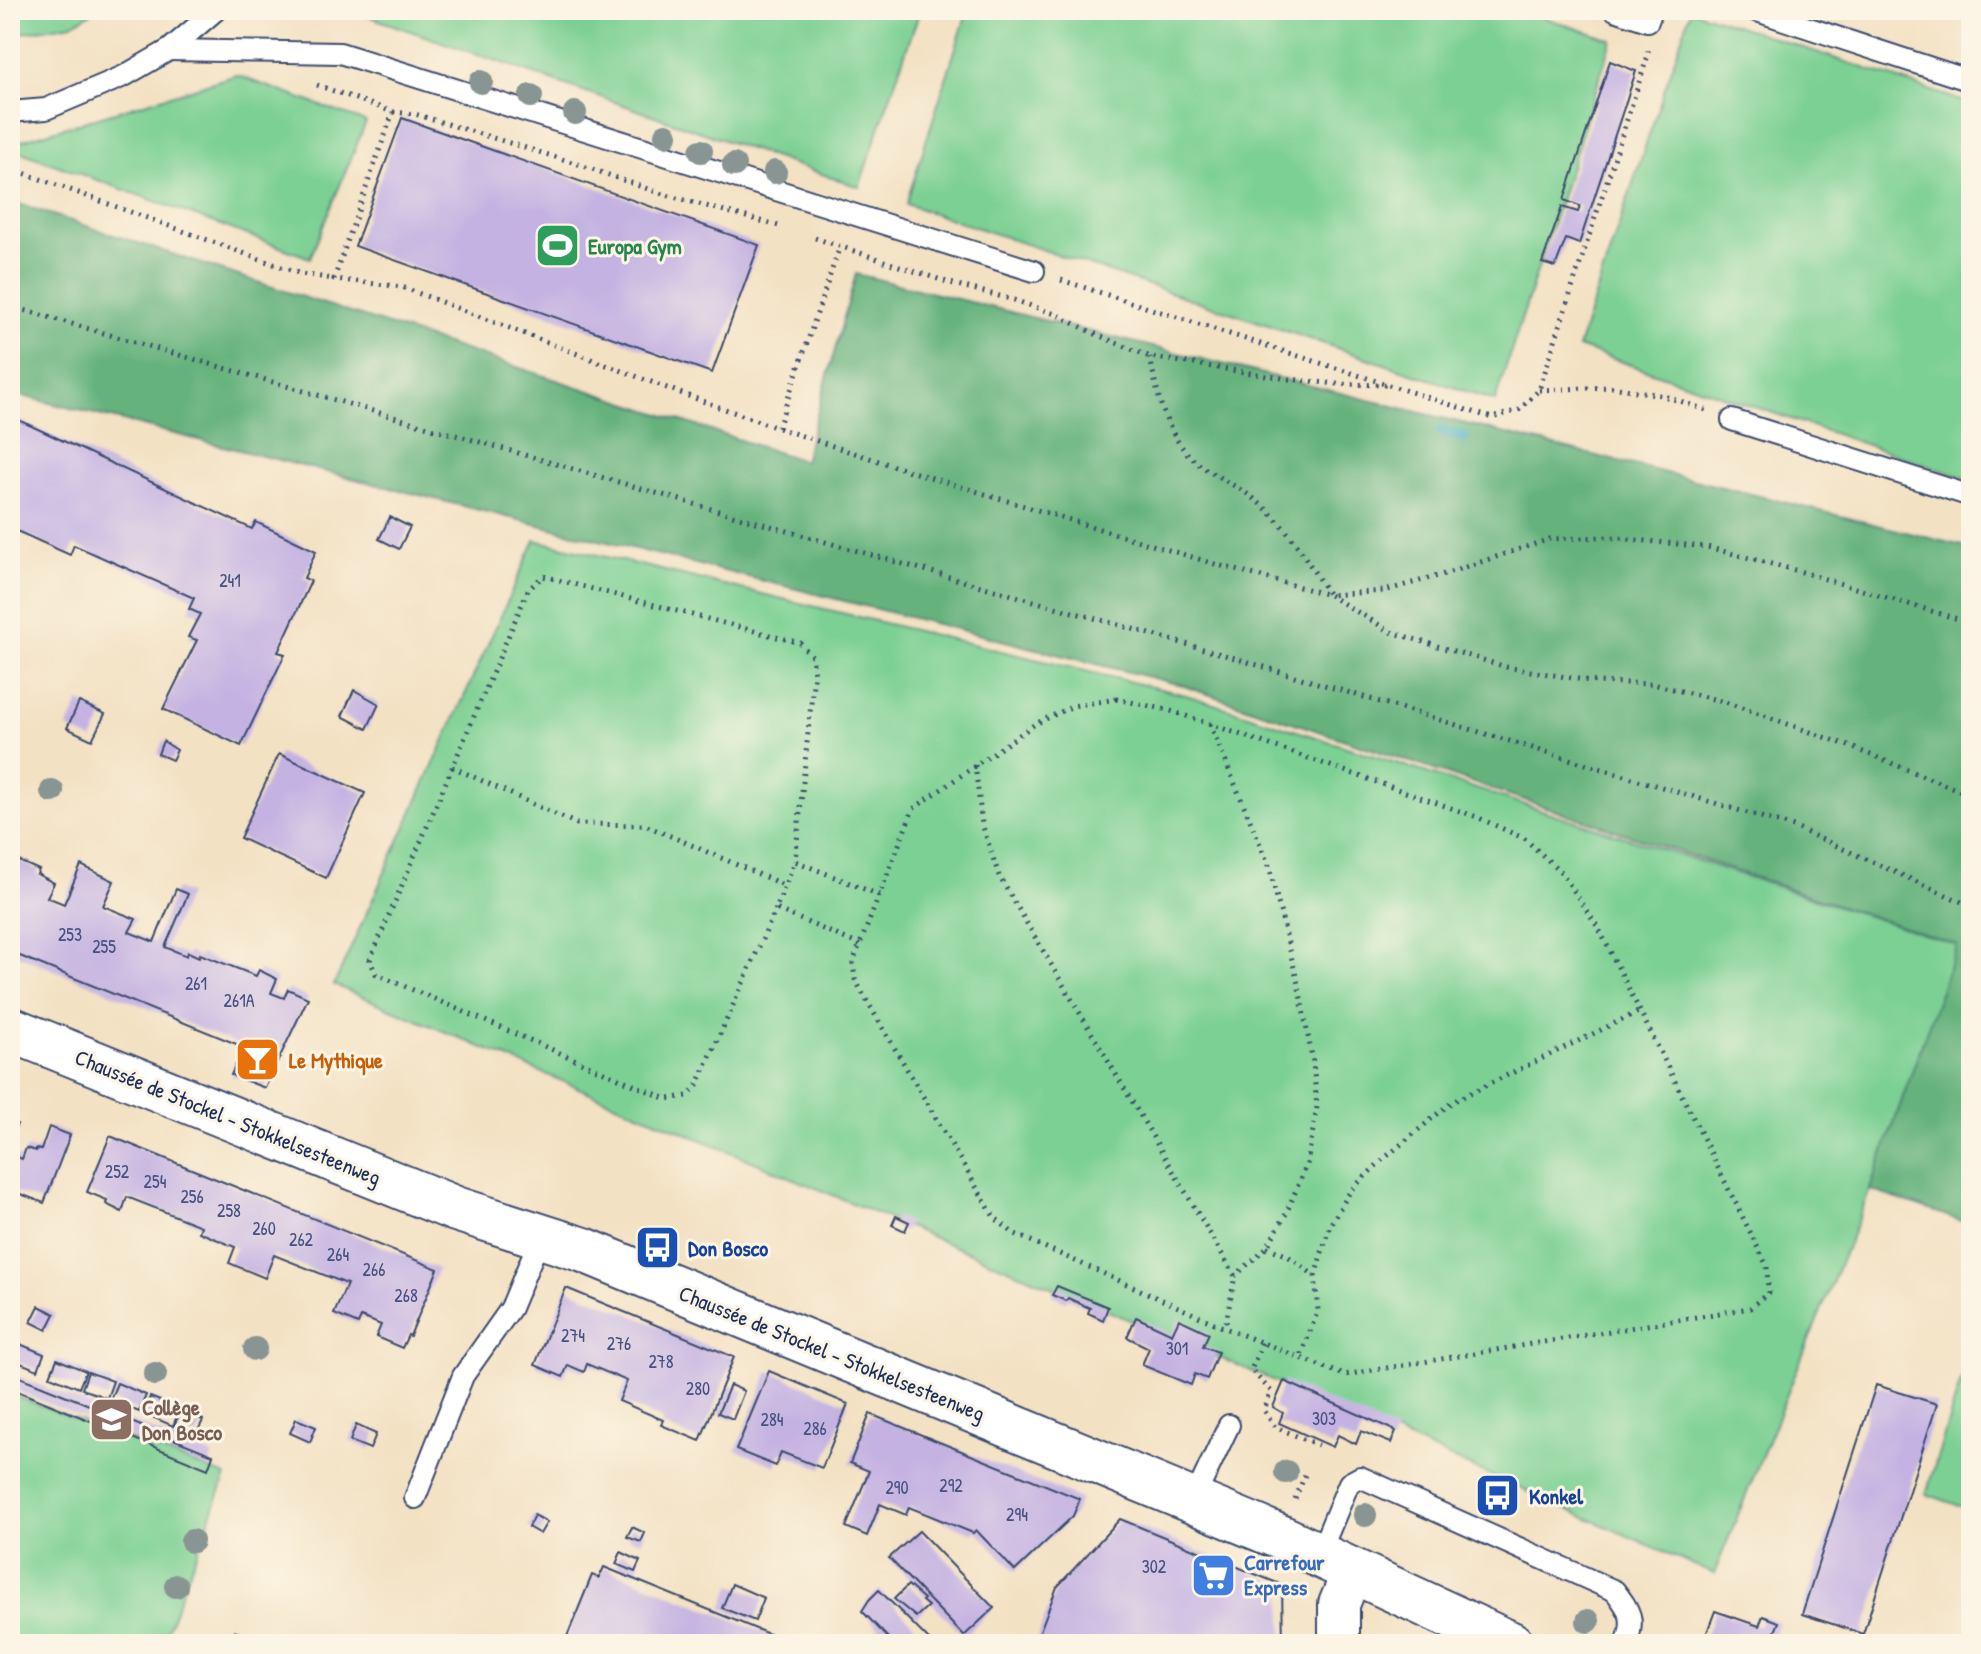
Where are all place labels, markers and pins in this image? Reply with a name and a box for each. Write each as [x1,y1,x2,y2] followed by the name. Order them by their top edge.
[533,222,581,270] sports icon: Europa Gym
[588,231,682,262] place label: Europa Gym
[234,1036,282,1084] bar icon: Le Mythique
[289,1045,383,1076] place label: Le Mythique
[633,1224,681,1272] bus stop icon: Don Bosco
[688,1233,768,1263] place label: Don Bosco
[142,1392,222,1447] place label: Collège Don Bosco
[87,1396,135,1444] school or university icon: Collège Don Bosco
[1474,1472,1522,1520] bus stop icon: Konkel
[1529,1481,1584,1511] place label: Konkel
[1244,1547,1325,1603] place label: Carrefour Express
[1189,1551,1237,1599] supermarket icon: Carrefour Express

